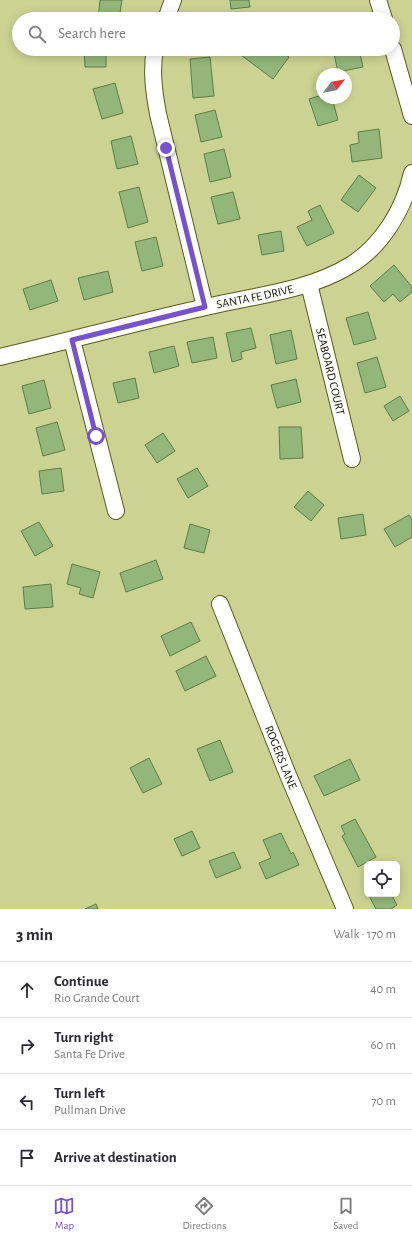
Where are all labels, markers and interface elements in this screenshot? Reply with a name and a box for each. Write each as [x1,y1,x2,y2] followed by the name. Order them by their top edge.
[12,12,400,56] search box
[26,23,48,45] icon: search
[58,26,126,41] text: Search here
[316,68,352,104] north arrow
[157,139,175,157] route end
[215,283,295,310] street label: SANTA FE DRIVE
[314,327,347,416] street label: SEABOARD COURT
[87,427,105,445] route start
[263,724,299,791] street label: ROGERS LANE
[364,861,400,897] map controls
[364,861,400,897] button: locate
[16,926,53,943] text: 3 min
[333,928,396,941] text: Walk · 170 m
[54,974,109,989] text: Continue
[16,979,38,1001] icon: ahead
[370,983,396,996] text: 40 m
[54,992,140,1005] text: Rio Grande Court
[54,1030,113,1045] text: Turn right
[16,1035,38,1057] icon: right
[370,1039,396,1052] text: 60 m
[54,1048,125,1061] text: Santa Fe Drive
[54,1086,105,1101] text: Turn left
[16,1091,38,1113] icon: left
[371,1095,396,1108] text: 70 m
[54,1104,126,1117] text: Pullman Drive
[16,1147,38,1169] icon: arrive
[54,1150,177,1165] text: Arrive at destination
[53,1195,75,1232] tab: Map
[182,1195,226,1232] tab: Directions
[333,1195,358,1232] tab: Saved

